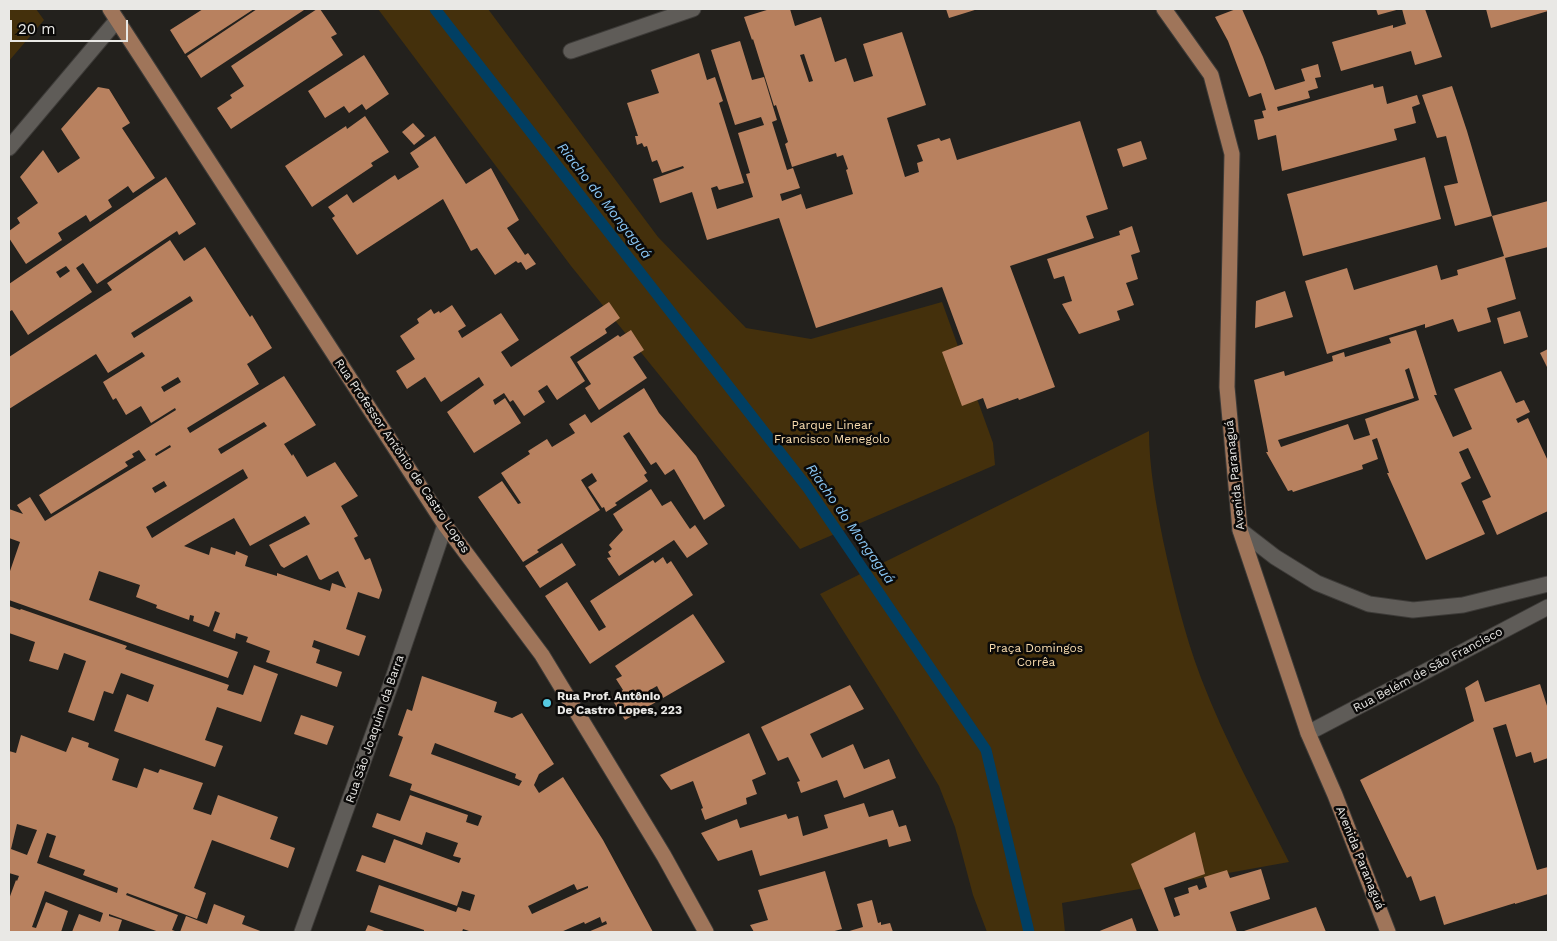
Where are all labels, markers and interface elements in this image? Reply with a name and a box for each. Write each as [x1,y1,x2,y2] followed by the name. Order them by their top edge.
[12,10,130,42] scale bar
[18,20,56,38] text: 20 m
[553,140,655,262] water label: Riacho do Mongaguá
[331,356,473,556] street label: Rua Professor Antônio de Castro Lopes
[774,418,890,446] park label: Parque Linear Francisco Menegolo
[1222,419,1248,531] street label: Avenida Paranaguá
[802,461,898,587] water label: Riacho do Mongaguá
[1351,624,1505,716] street label: Rua Belém de São Francisco
[989,641,1083,669] park label: Praça Domingos Corrêa
[343,653,407,805] street label: Rua São Joaquim da Barra
[557,689,682,717] place label: Rua Prof. Antônio De Castro Lopes, 223
[541,697,553,709] marker: Rua Prof. Antônio De Castro Lopes, 223
[1333,804,1387,912] street label: Avenida Paranaguá

